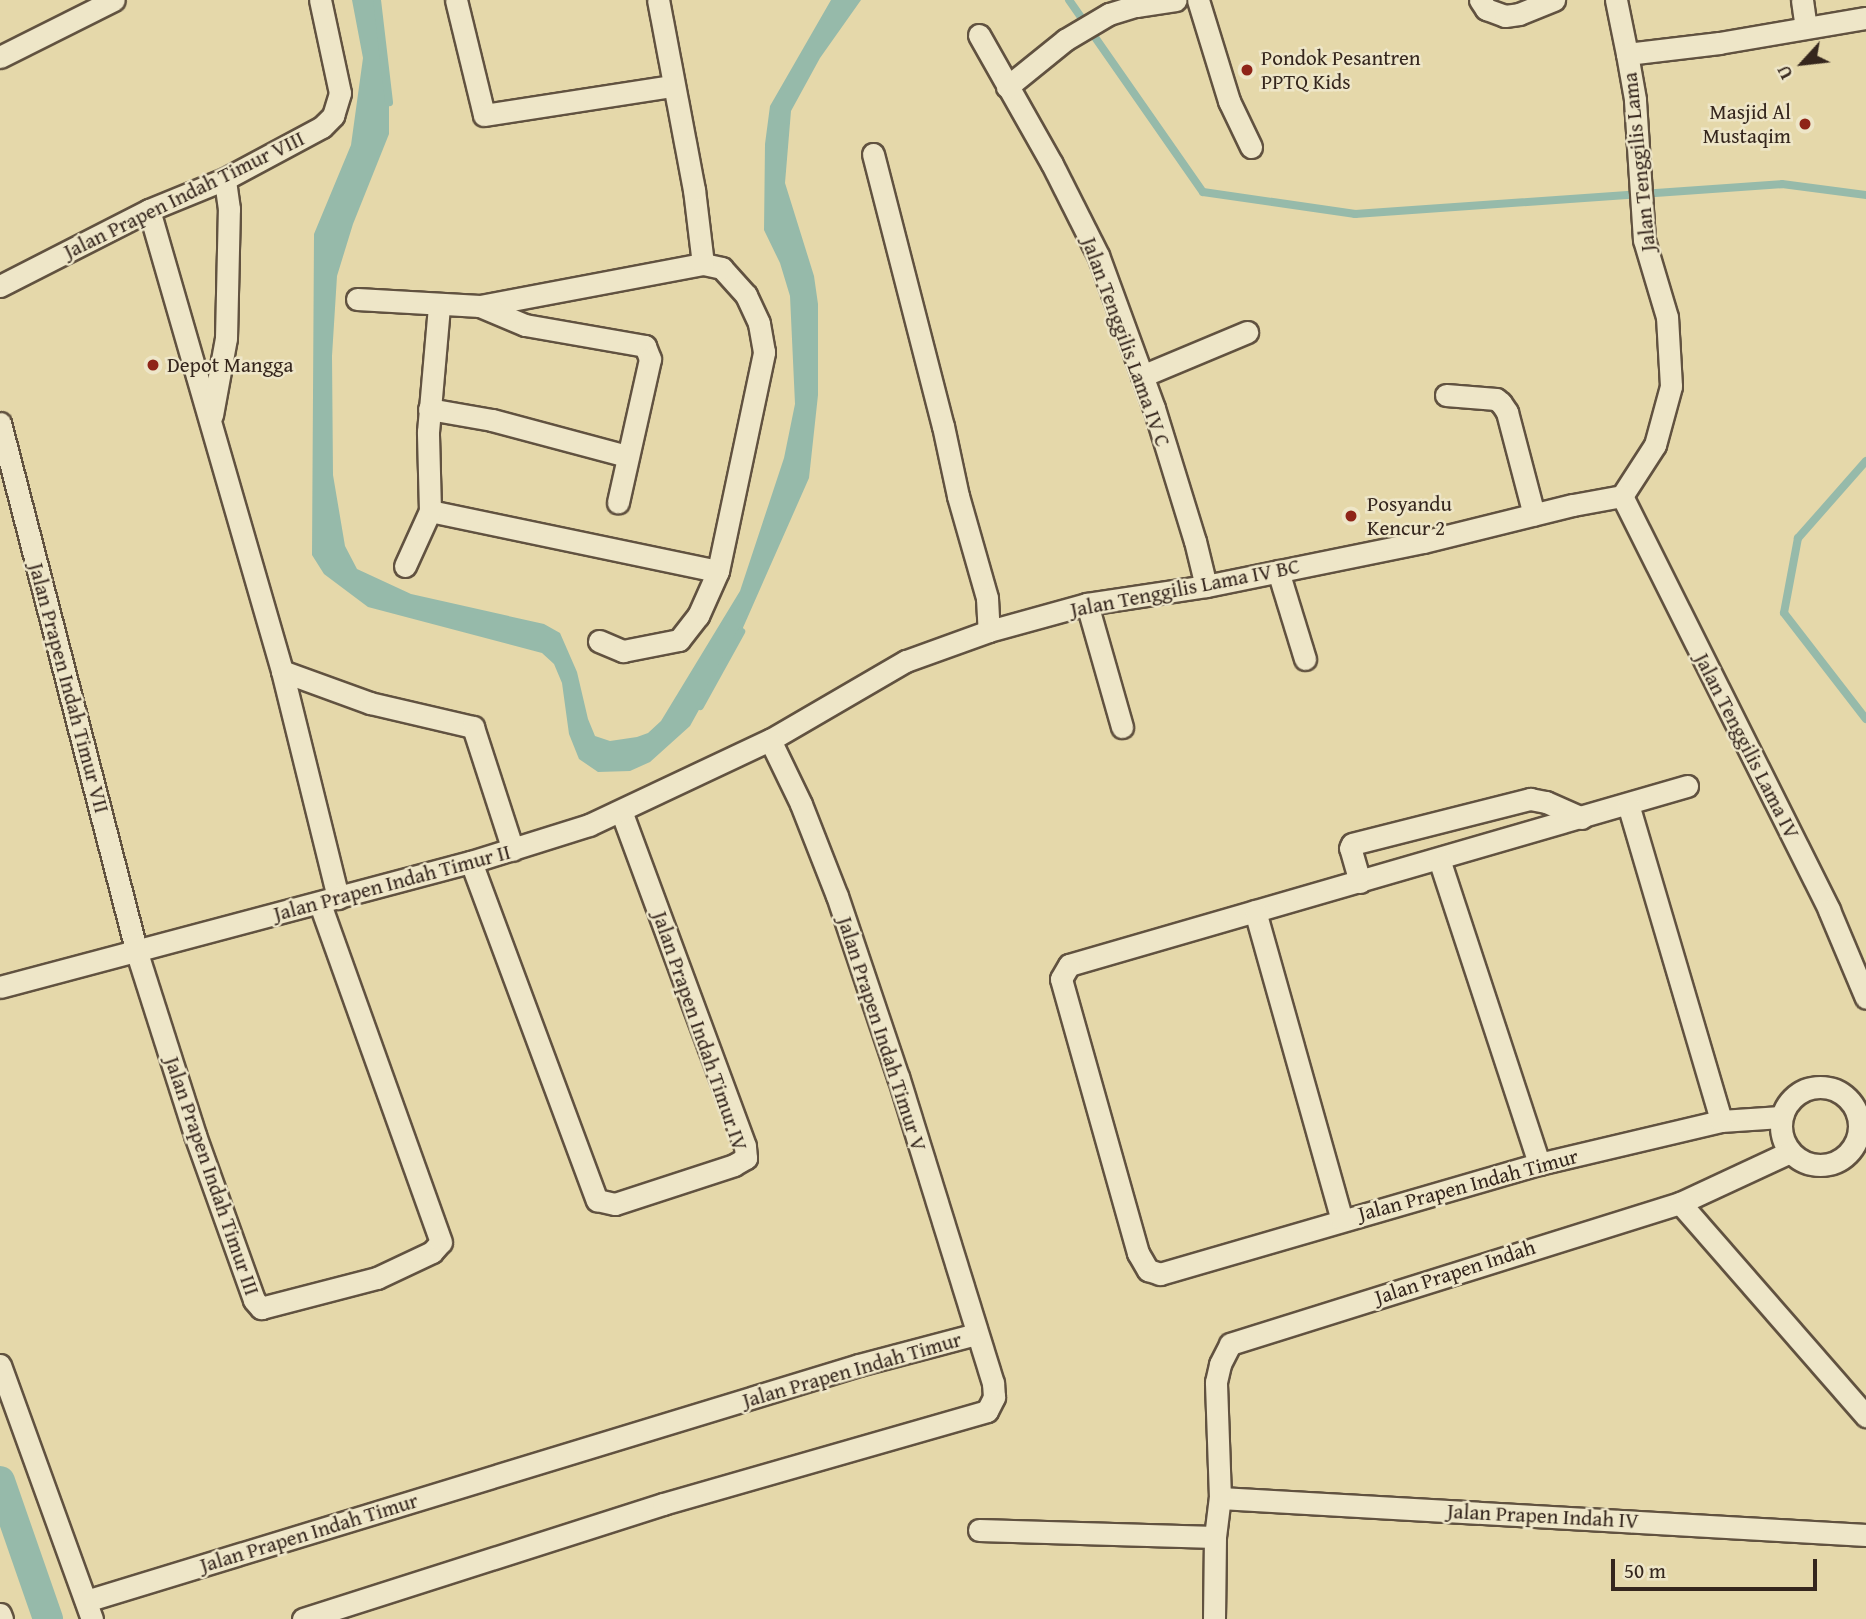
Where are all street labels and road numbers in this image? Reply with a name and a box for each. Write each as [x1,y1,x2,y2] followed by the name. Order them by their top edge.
[1617,71,1661,253] street label: Jalan Tenggilis Lama
[60,126,308,264] street label: Jalan Prapen Indah Timur VIII
[1076,234,1176,450] street label: Jalan Tenggilis Lama IV C
[1068,553,1302,623] street label: Jalan Tenggilis Lama IV BC
[23,560,115,816] street label: Jalan Prapen Indah Timur VII
[1689,649,1805,843] street label: Jalan Tenggilis Lama IV
[271,839,513,927] street label: Jalan Prapen Indah Timur II
[647,908,753,1154] street label: Jalan Prapen Indah Timur IV
[832,914,932,1154] street label: Jalan Prapen Indah Timur V
[159,1053,265,1299] street label: Jalan Prapen Indah Timur III
[1355,1143,1581,1227] street label: Jalan Prapen Indah Timur
[1372,1234,1538,1310] street label: Jalan Prapen Indah
[740,1327,964,1413] street label: Jalan Prapen Indah Timur
[197,1488,421,1578] street label: Jalan Prapen Indah Timur
[1446,1498,1640,1534] street label: Jalan Prapen Indah IV

